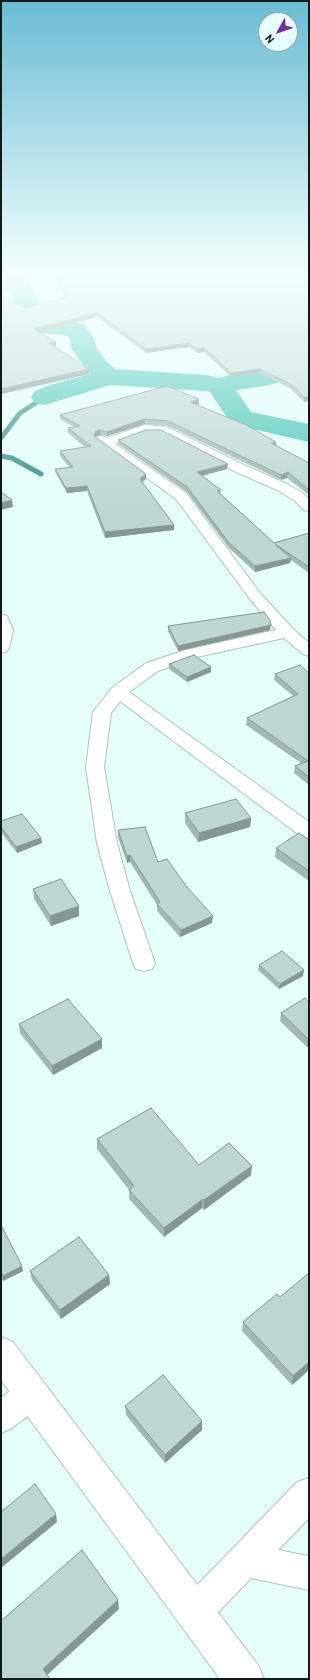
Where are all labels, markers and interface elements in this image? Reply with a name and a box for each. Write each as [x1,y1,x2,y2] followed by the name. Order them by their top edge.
[258,12,298,52] north arrow
[262,32,277,46] text: N

